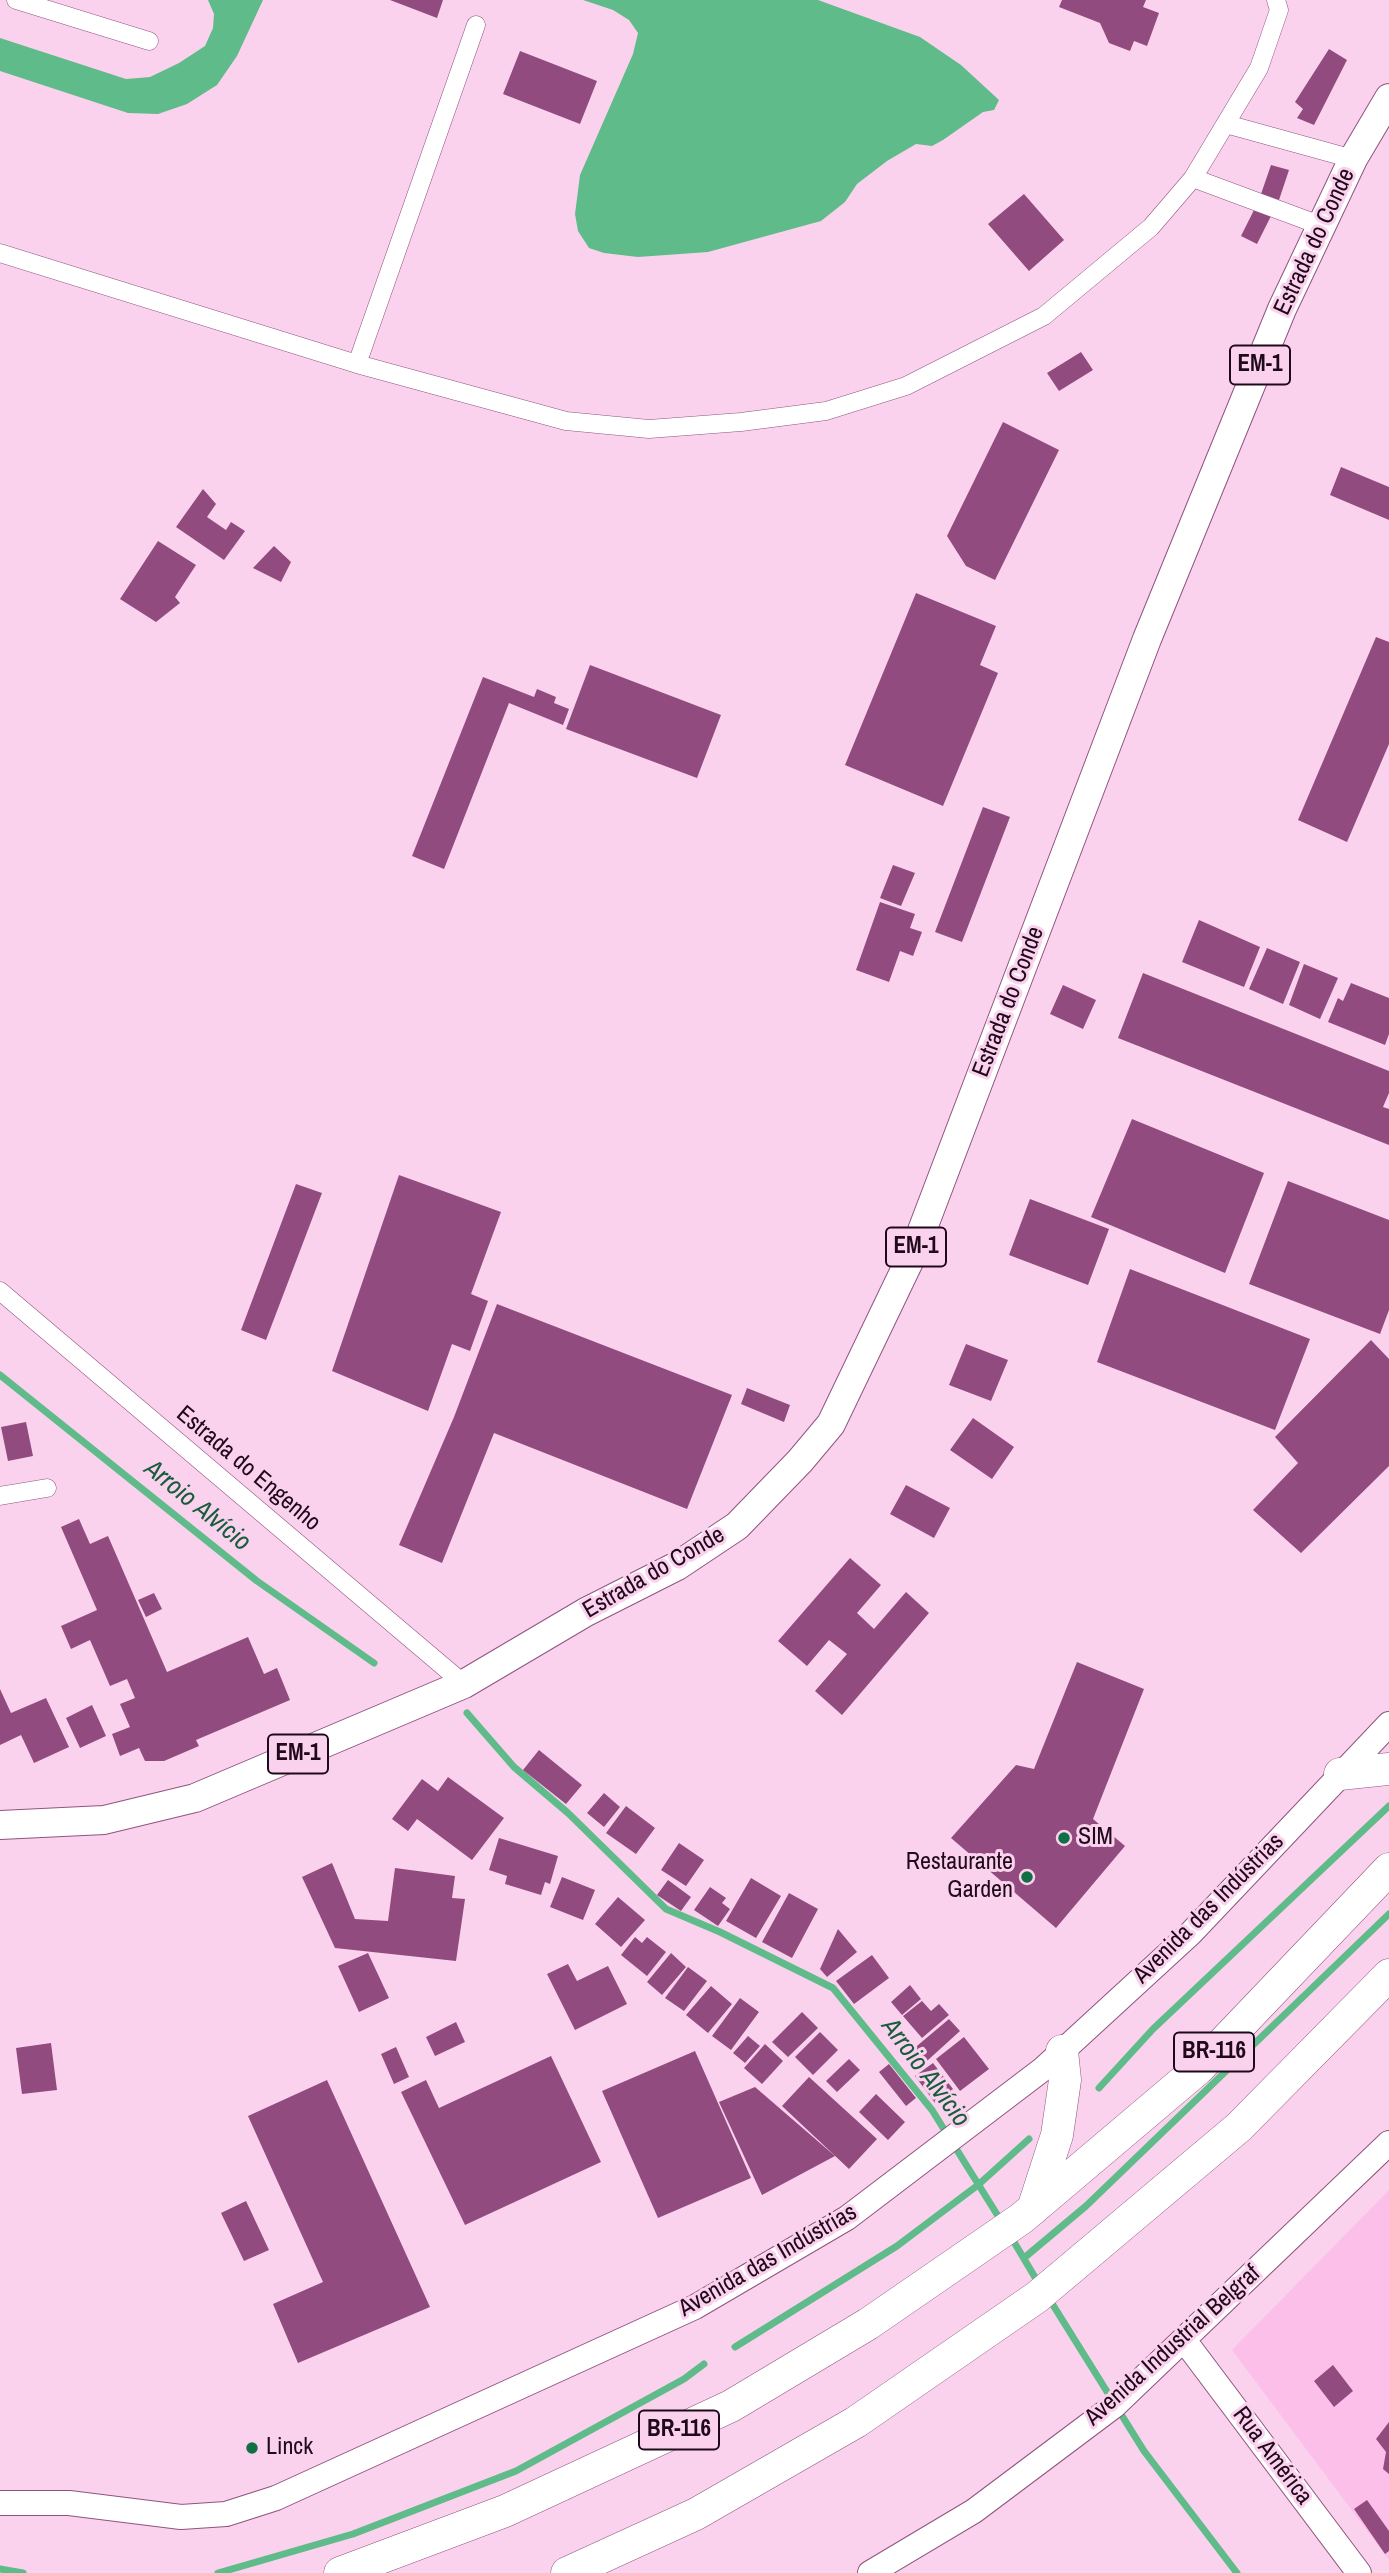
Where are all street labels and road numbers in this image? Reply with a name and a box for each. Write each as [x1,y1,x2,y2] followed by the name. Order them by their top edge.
[1268,164,1362,320] street label: Estrada do Conde
[1230,346,1290,384] road number: EM-1
[967,923,1051,1081] street label: Estrada do Conde
[886,1228,946,1266] road number: EM-1
[170,1400,326,1538] street label: Estrada do Engenho
[578,1521,730,1625] street label: Estrada do Conde
[268,1735,328,1774] road number: EM-1
[1128,1828,1290,1990] street label: Avenida das Indústrias
[1174,2033,1254,2072] road number: BR-116
[674,2198,862,2324] street label: Avenida das Indústrias
[1079,2260,1267,2432] street label: Avenida Industrial Belgraf
[1226,2401,1318,2511] street label: Rua América
[639,2410,719,2450] road number: BR-116

